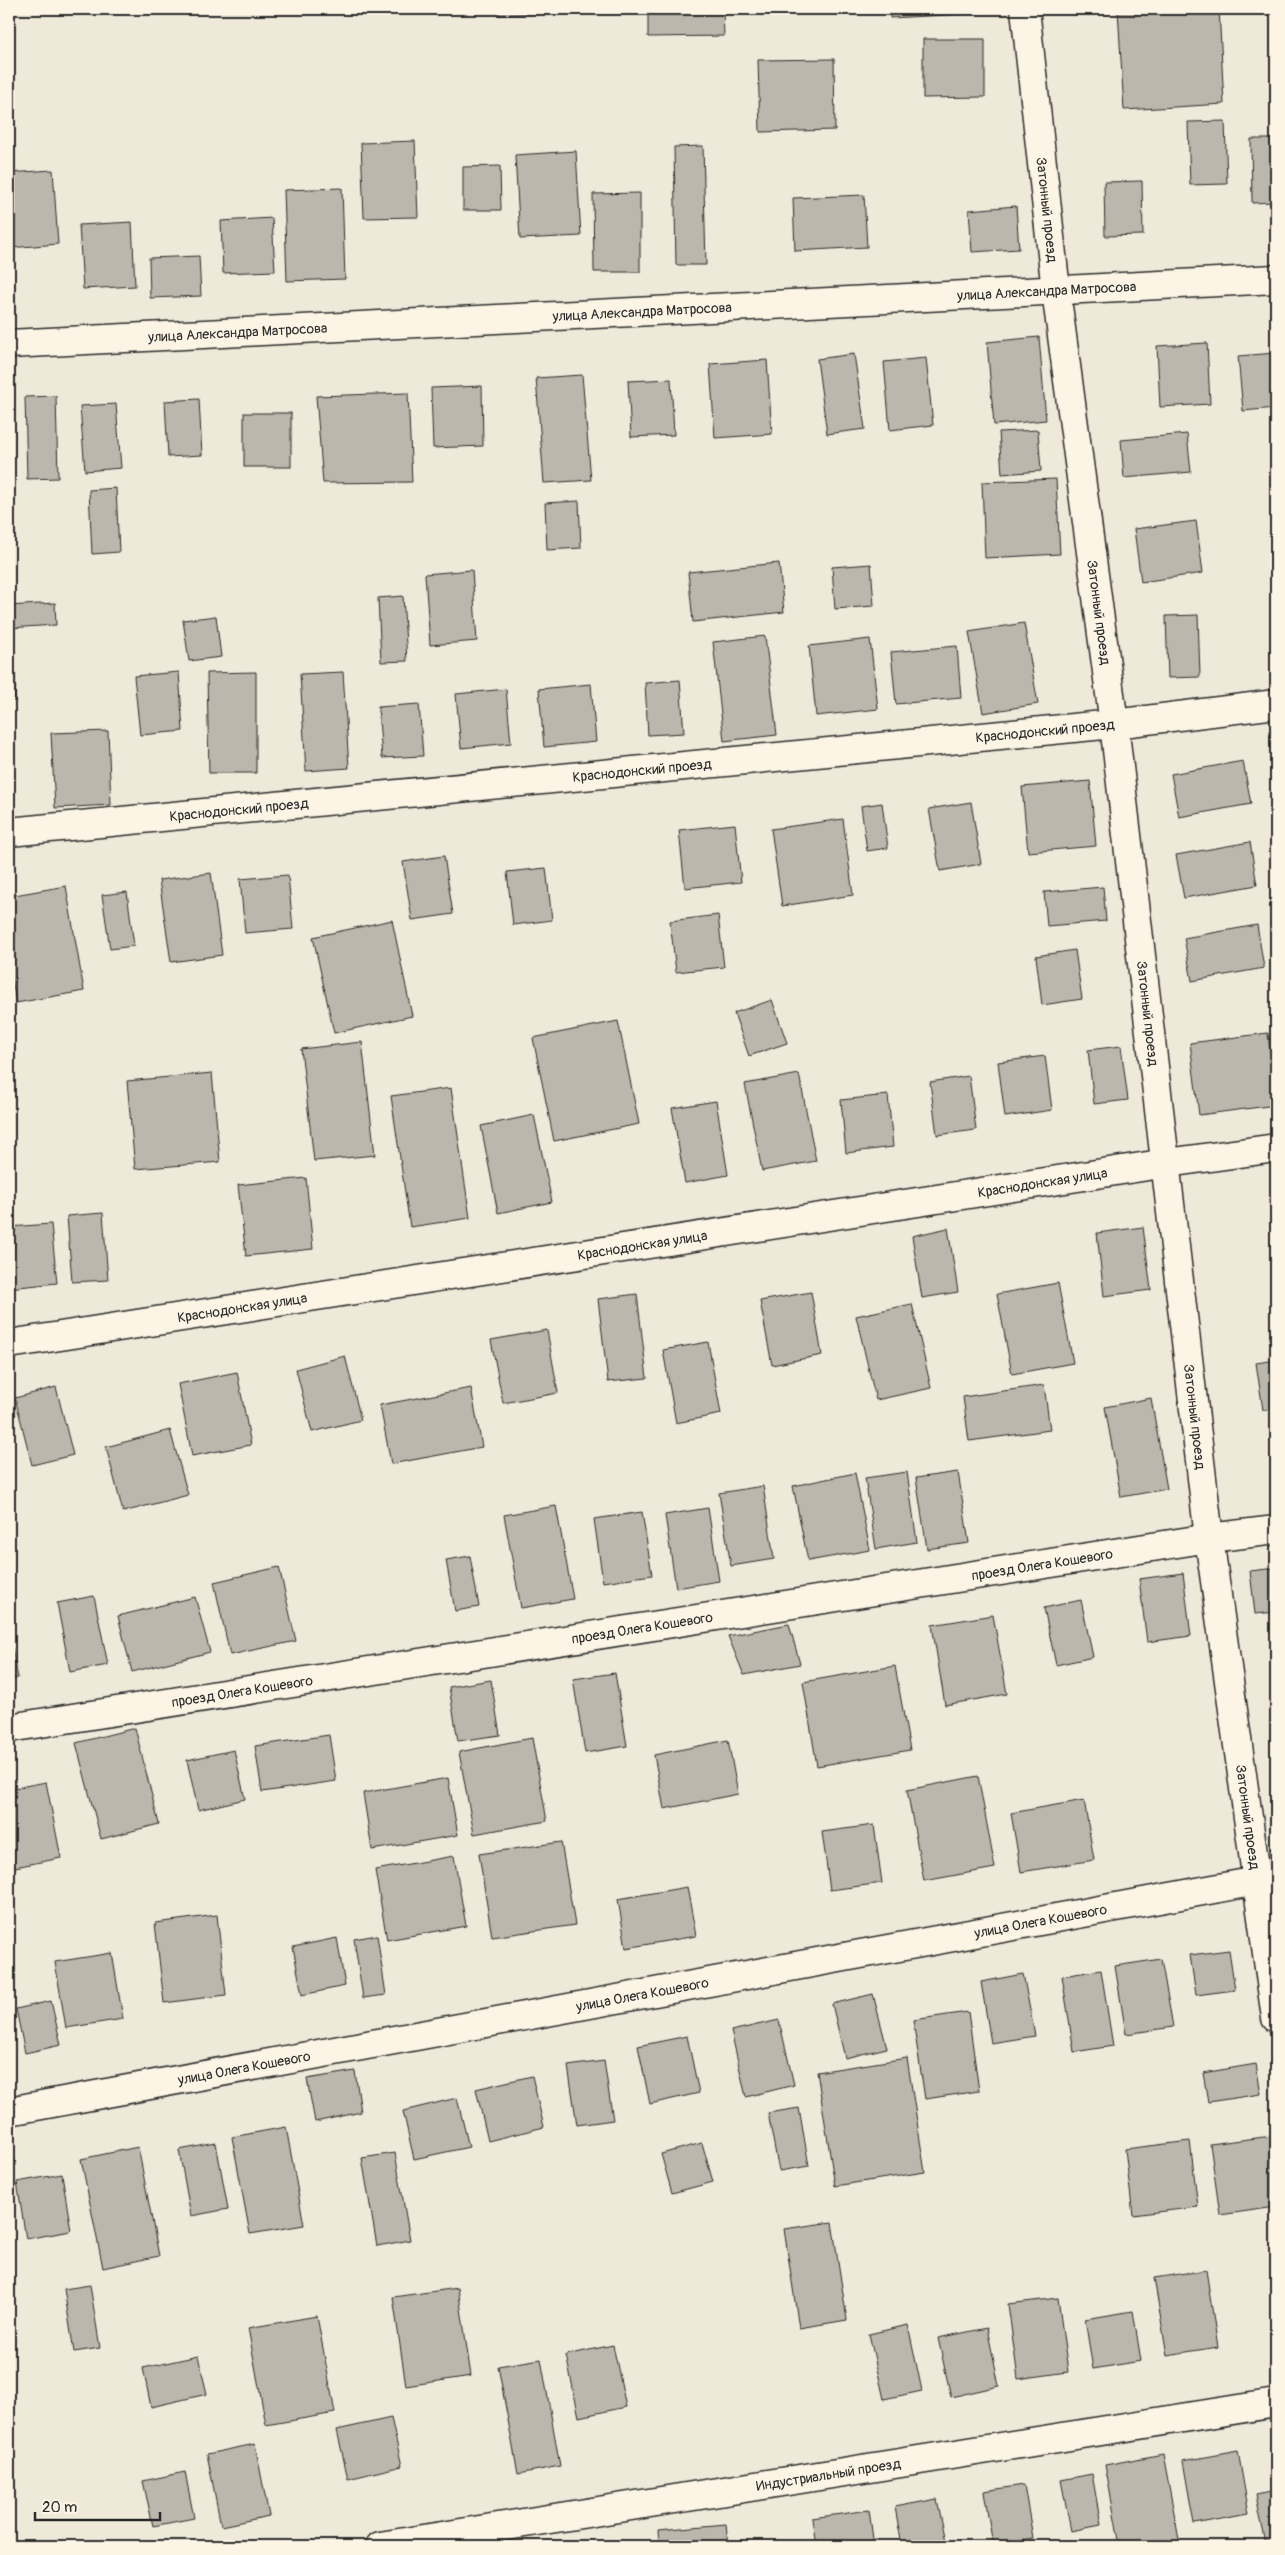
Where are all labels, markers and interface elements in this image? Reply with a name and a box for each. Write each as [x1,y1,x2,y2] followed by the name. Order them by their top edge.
[1032,156,1061,264] street label: Затонный проезд
[956,278,1137,304] street label: улица Александра Матросова
[551,299,732,325] street label: улица Александра Матросова
[147,320,328,346] street label: улица Александра Матросова
[1083,559,1114,667] street label: Затонный проезд
[975,716,1116,746] street label: Краснодонский проезд
[572,755,713,786] street label: Краснодонский проезд
[169,795,310,825] street label: Краснодонский проезд
[1133,960,1162,1068] street label: Затонный проезд
[976,1164,1109,1201] street label: Краснодонская улица
[576,1227,709,1264] street label: Краснодонская улица
[176,1290,308,1327] street label: Краснодонская улица
[1180,1363,1209,1471] street label: Затонный проезд
[970,1545,1115,1584] street label: проезд Олега Кошевого
[570,1609,715,1648] street label: проезд Олега Кошевого
[170,1672,315,1711] street label: проезд Олега Кошевого
[1232,1764,1263,1871] street label: Затонный проезд
[972,1901,1109,1942] street label: улица Олега Кошевого
[574,1974,711,2016] street label: улица Олега Кошевого
[175,2048,312,2089] street label: улица Олега Кошевого
[755,2455,902,2495] street label: Индустриальный проезд
[35,2490,160,2522] scale bar
[42,2498,77,2517] text: 20 m

